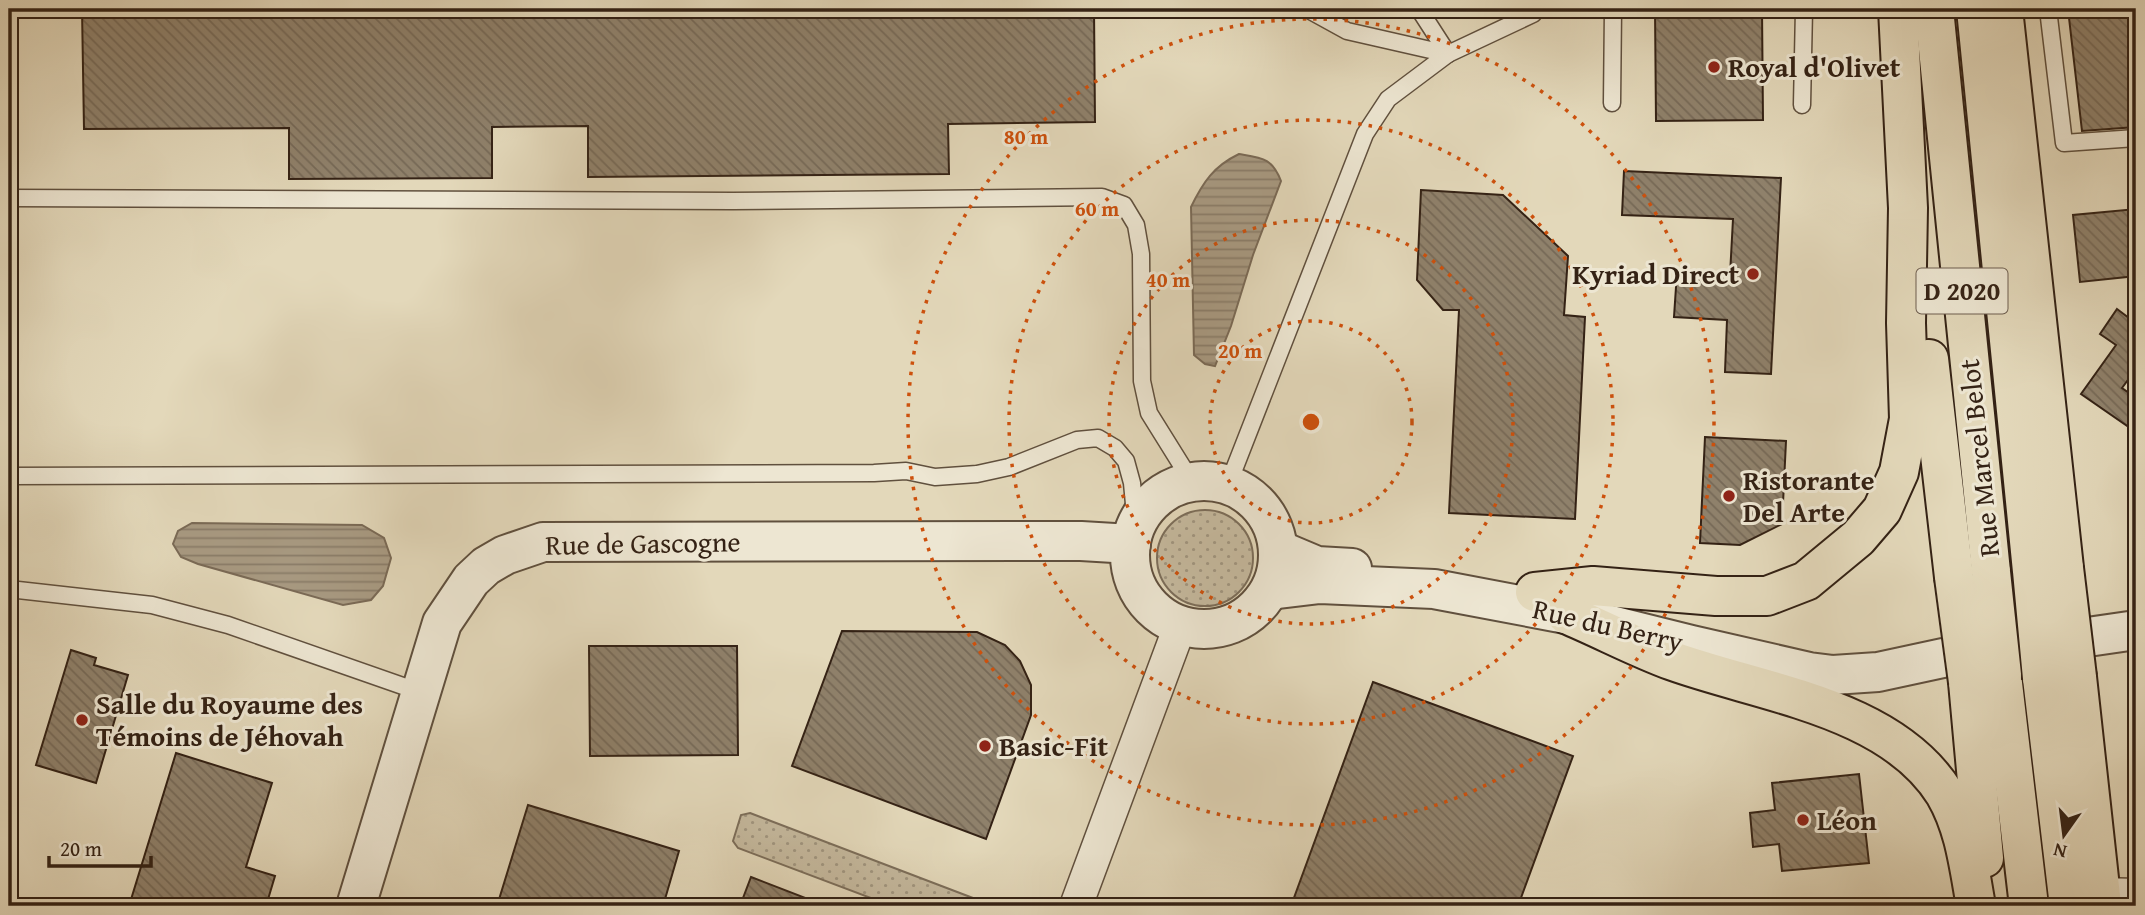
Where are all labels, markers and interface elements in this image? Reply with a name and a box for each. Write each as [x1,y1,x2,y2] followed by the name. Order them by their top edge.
[1728,46,1901,87] place label: Royal d'Olivet
[1706,59,1722,75] marker: Royal d'Olivet
[1004,121,1048,152] text: 80 m
[1075,193,1119,224] text: 60 m
[1572,253,1739,294] place label: Kyriad Direct
[1146,264,1190,295] text: 40 m
[1745,266,1761,282] marker: Kyriad Direct
[1916,268,2008,314] road number: D 2020
[1218,335,1262,366] text: 20 m
[1948,357,2009,559] street label: Rue Marcel Belot
[1299,410,1323,434] centre of rings
[1743,459,1874,532] place label: Ristorante Del Arte
[1721,488,1737,504] marker: Ristorante Del Arte
[545,520,741,565] street label: Rue de Gascogne
[1529,587,1687,662] street label: Rue du Berry
[96,683,363,756] place label: Salle du Royaume des Témoins de Jéhovah
[74,712,90,728] marker: Salle du Royaume des Témoins de Jéhovah
[999,725,1109,766] place label: Basic-Fit
[977,738,993,754] marker: Basic-Fit
[1817,799,1877,840] place label: Léon
[2030,800,2100,870] north arrow
[1795,812,1811,828] marker: Léon
[49,824,150,868] scale bar
[60,833,102,864] text: 20 m
[2050,836,2069,867] text: N

